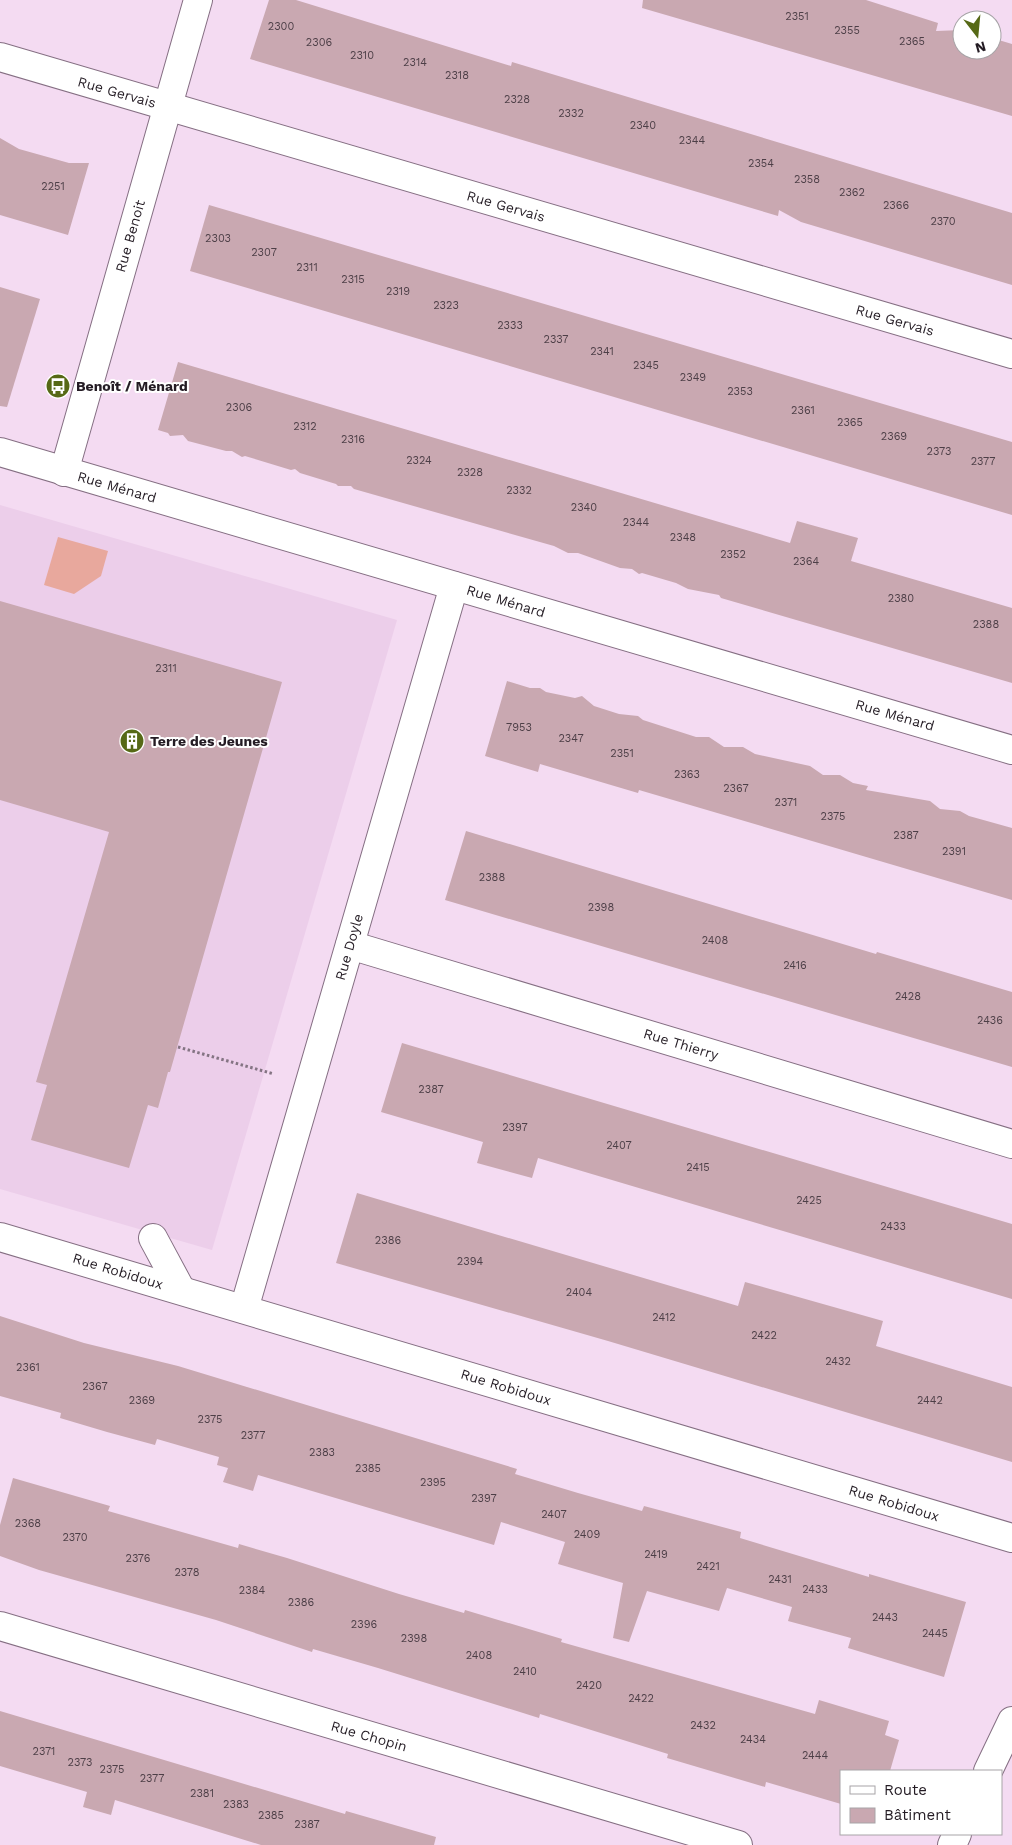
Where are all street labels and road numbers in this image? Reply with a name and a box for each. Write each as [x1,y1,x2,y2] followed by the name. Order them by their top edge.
[76,73,158,111] street label: Rue Gervais
[465,187,547,225] street label: Rue Gervais
[112,198,148,274] street label: Rue Benoit
[854,301,936,339] street label: Rue Gervais
[76,468,158,506] street label: Rue Ménard
[465,581,547,621] street label: Rue Ménard
[854,696,936,734] street label: Rue Ménard
[332,912,366,982] street label: Rue Doyle
[642,1025,721,1063] street label: Rue Thierry
[71,1250,165,1292] street label: Rue Robidoux
[459,1366,553,1408] street label: Rue Robidoux
[847,1482,941,1524] street label: Rue Robidoux
[329,1717,409,1755] street label: Rue Chopin

